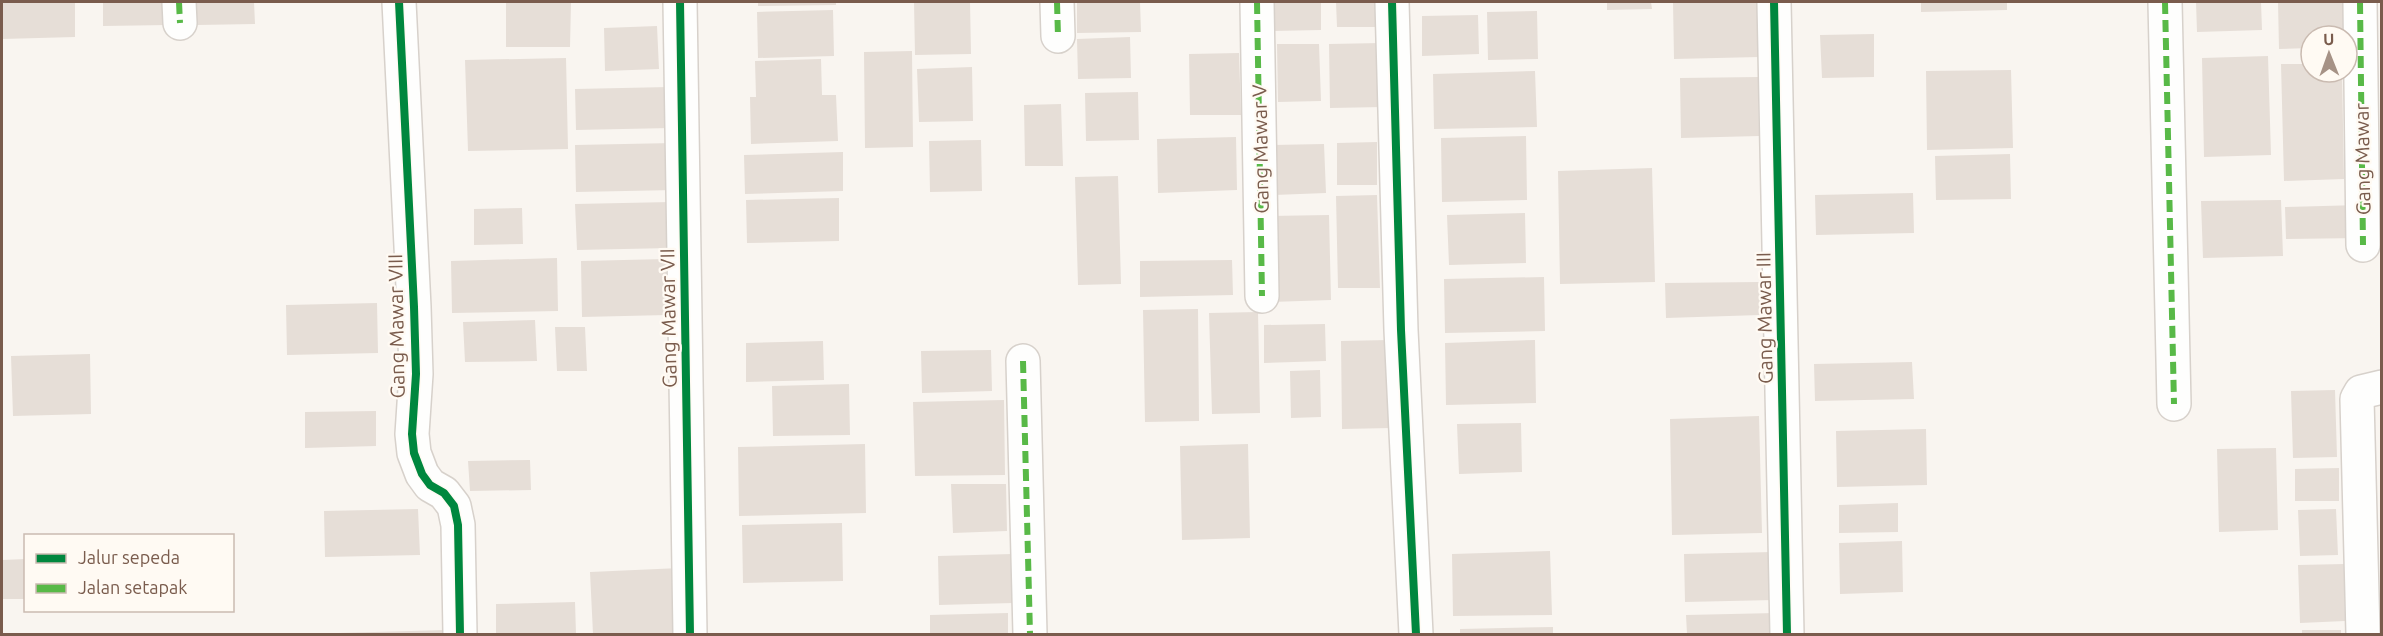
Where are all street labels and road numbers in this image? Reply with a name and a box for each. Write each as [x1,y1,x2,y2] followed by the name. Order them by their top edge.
[1247,84,1273,214] street label: Gang Mawar V
[2350,102,2374,215] street label: Gang Mawar
[655,248,681,388] street label: Gang Mawar VII
[1751,252,1777,384] street label: Gang Mawar III
[383,253,409,399] street label: Gang Mawar VIII

